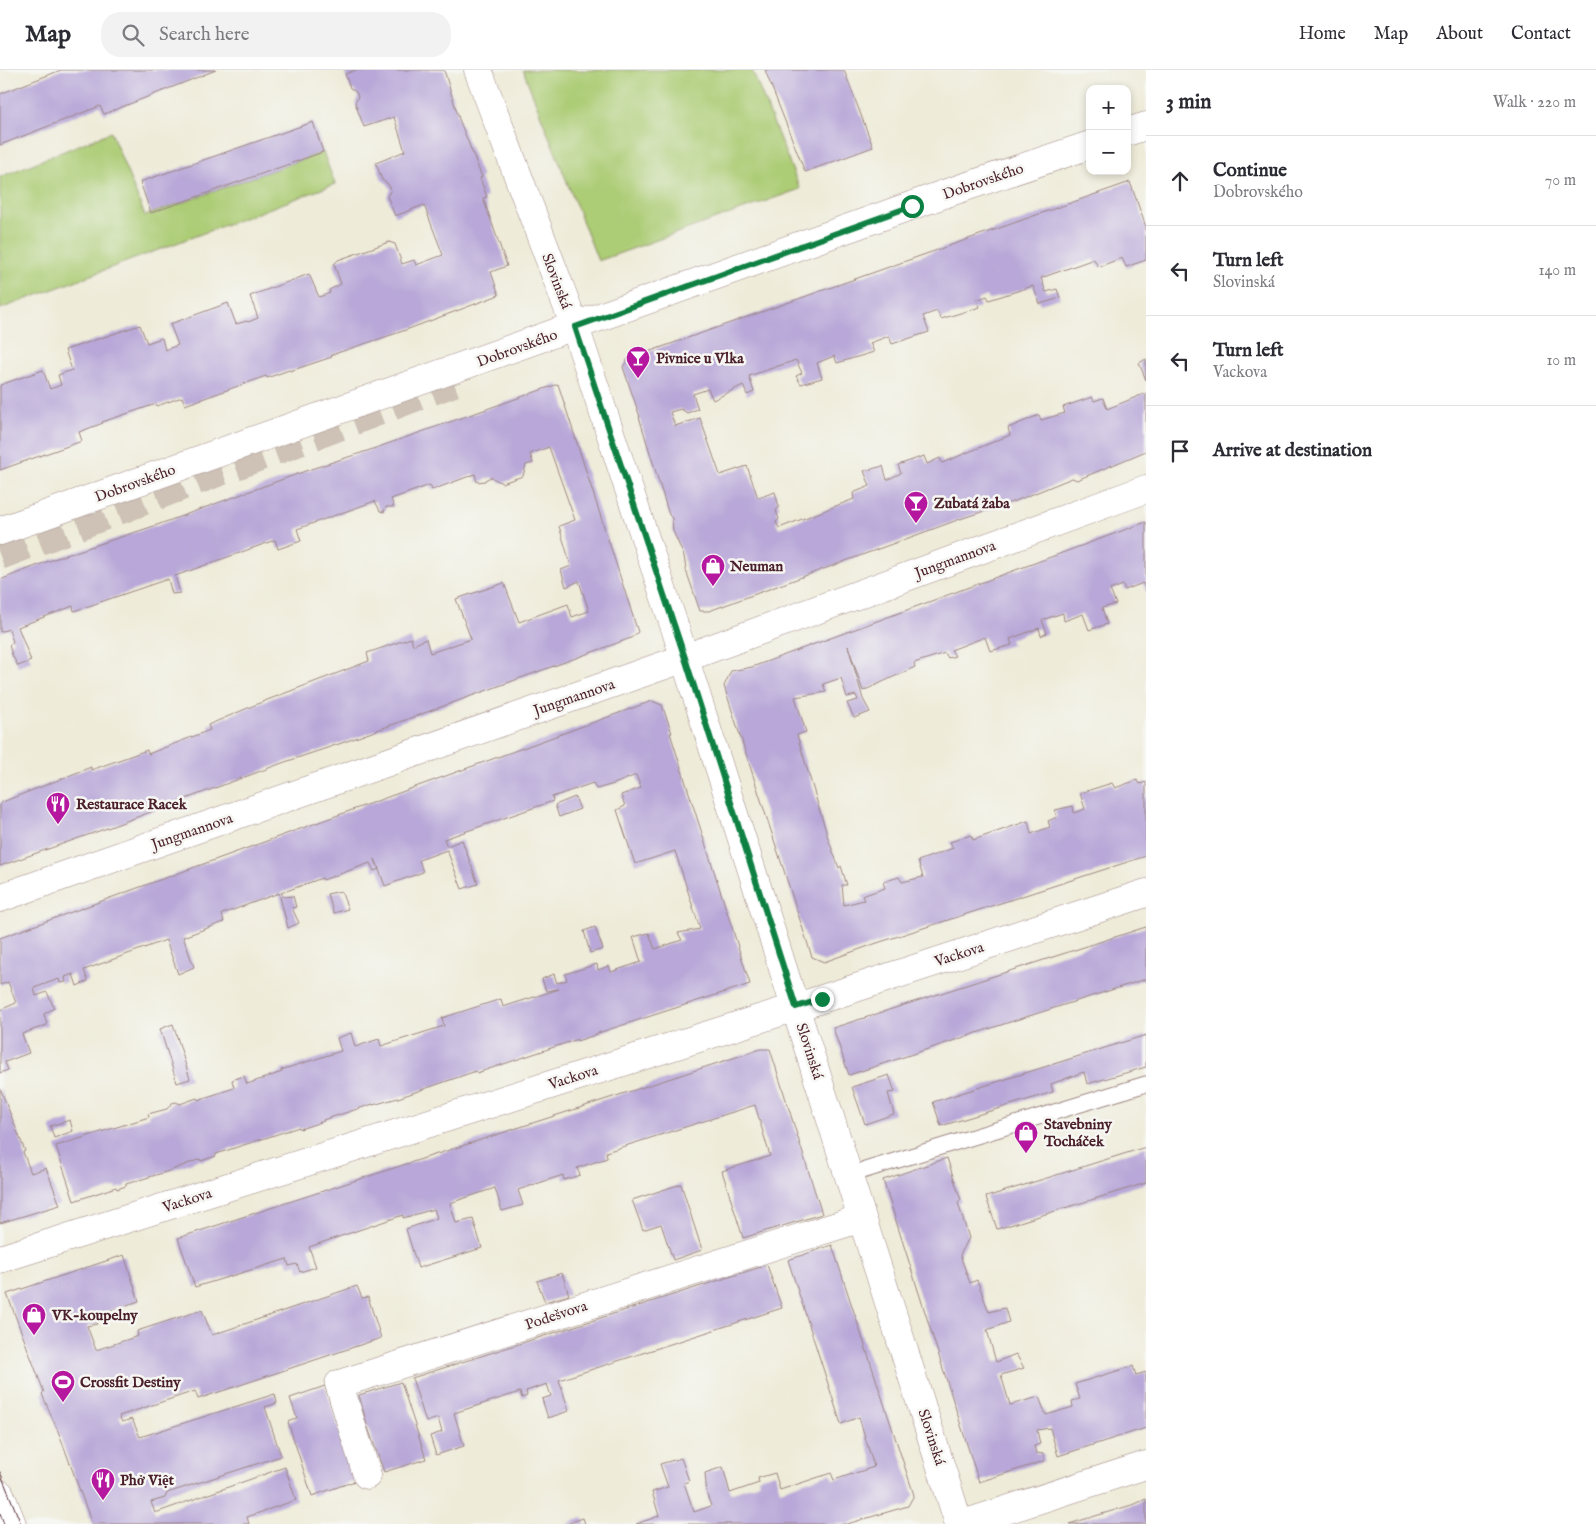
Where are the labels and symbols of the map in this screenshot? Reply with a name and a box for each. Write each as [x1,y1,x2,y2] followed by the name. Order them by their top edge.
[940,159,1026,204] street label: Dobrovského
[901,195,924,218] route start
[537,251,576,312] street label: Slovinská
[474,325,560,372] street label: Dobrovského
[625,345,651,379] bar icon: Pivnice u Vlka
[656,349,744,368] place label: Pivnice u Vlka
[92,460,178,507] street label: Dobrovského
[903,490,929,524] bar icon: Zubatá žaba
[934,494,1010,513] place label: Zubatá žaba
[910,536,999,584] street label: Jungmannova
[700,553,726,587] shop icon: Neuman
[729,557,783,576] place label: Neuman
[529,675,618,721] street label: Jungmannova
[45,791,71,825] restaurant icon: Restaurace Racek
[76,795,188,814] place label: Restaurace Racek
[147,809,236,855] street label: Jungmannova
[931,937,987,972] street label: Vackova
[811,988,834,1011] route end
[792,1021,828,1082] street label: Slovinská
[545,1060,601,1095] street label: Vackova
[1043,1115,1112,1151] place label: Stavebniny Tocháček
[1013,1120,1039,1154] shop icon: Stavebniny Tocháček
[159,1183,215,1218] street label: Vackova
[523,1296,590,1334] street label: Podešvova
[21,1302,47,1336] shop icon: VK-koupelny
[51,1306,138,1325] place label: VK-koupelny
[50,1369,76,1403] sports icon: Crossfit Destiny
[80,1373,181,1392] place label: Crossfit Destiny
[914,1407,950,1468] street label: Slovinská
[90,1467,116,1501] restaurant icon: Phở Việt
[120,1471,175,1490] place label: Phở Việt

